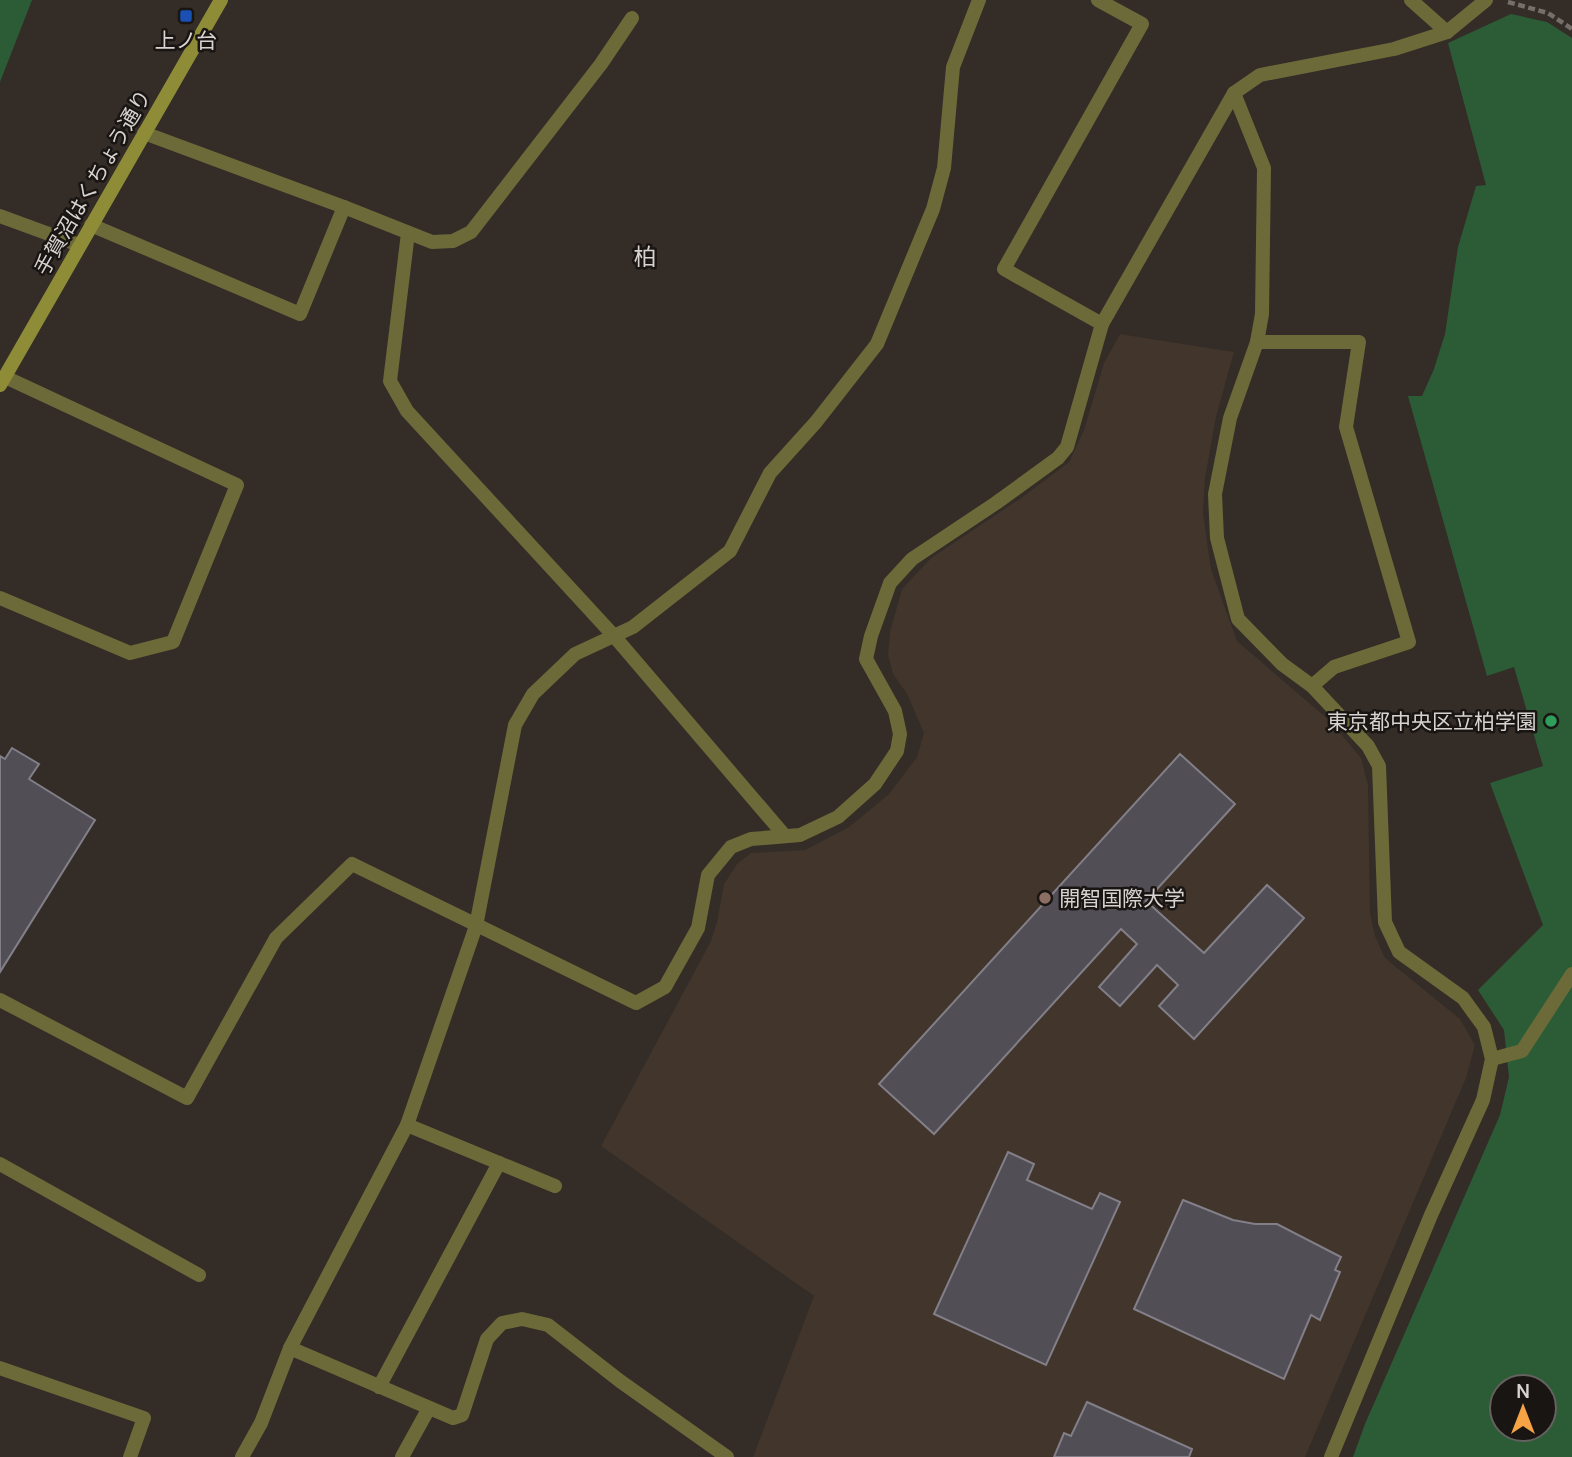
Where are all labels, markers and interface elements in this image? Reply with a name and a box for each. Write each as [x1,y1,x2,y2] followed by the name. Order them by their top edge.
[178,8,194,24] marker: 上ノ台
[155,26,218,54] place label: 上ノ台
[27,84,157,280] street label: 手賀沼はくちょう通り
[634,240,657,272] district label: 柏
[1327,707,1537,735] place label: 東京都中央区立柏学園
[1543,713,1559,729] marker: 東京都中央区立柏学園
[1059,884,1185,912] place label: 開智国際大学
[1037,890,1053,906] marker: 開智国際大学
[1488,1373,1558,1443] north arrow
[1516,1378,1530,1404] text: N

